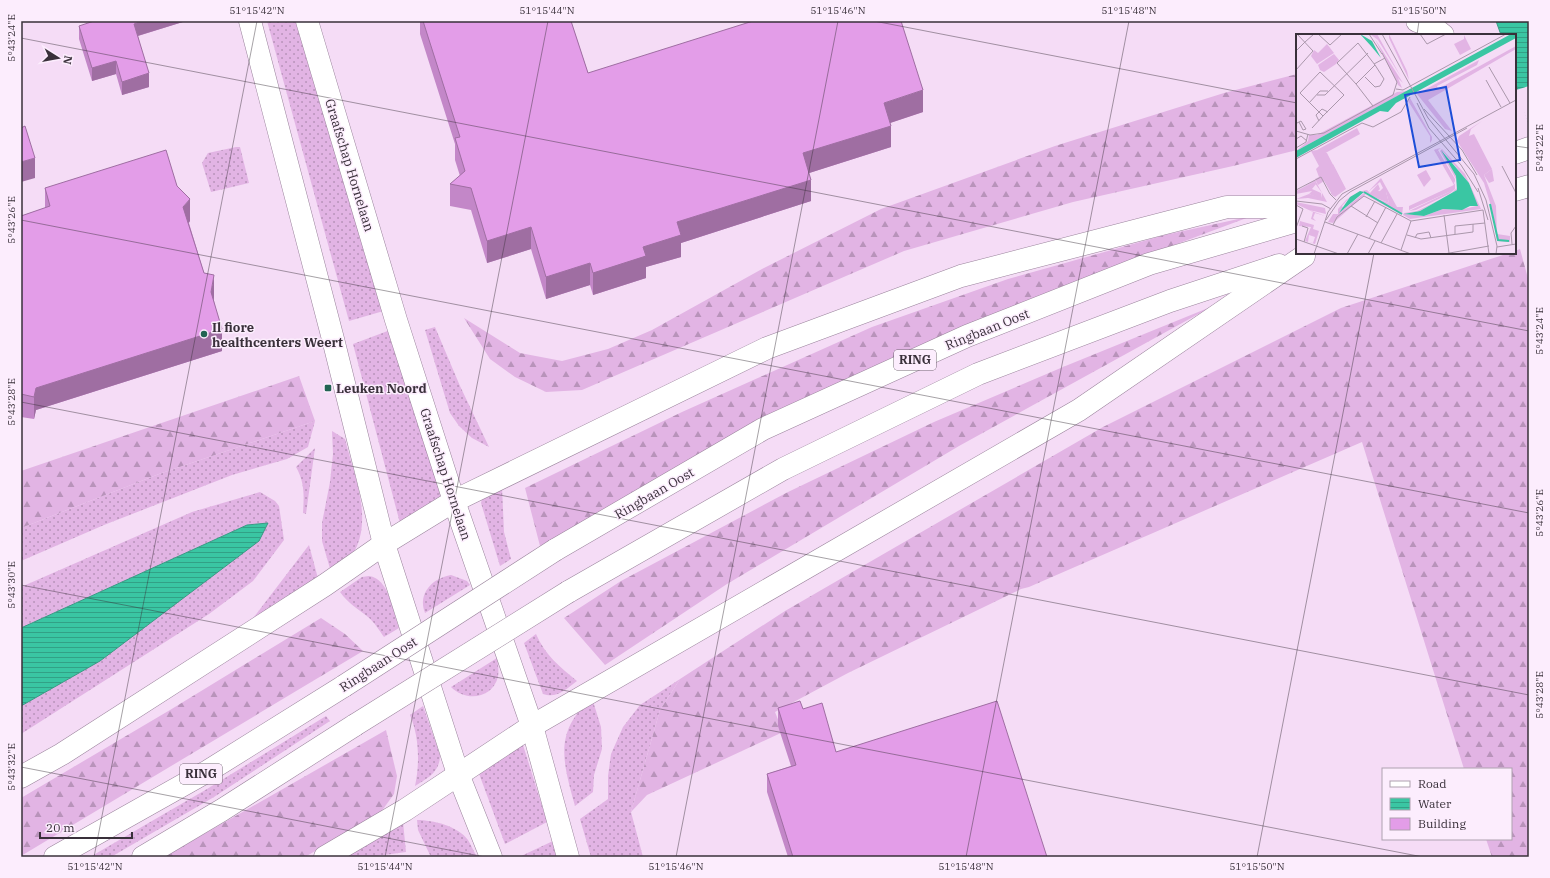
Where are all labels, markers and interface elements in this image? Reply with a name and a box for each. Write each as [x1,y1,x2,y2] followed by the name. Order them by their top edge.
[230,4,285,17] text: 51°15'42"N
[520,4,575,17] text: 51°15'44"N
[811,4,866,17] text: 51°15'46"N
[1102,4,1157,17] text: 51°15'48"N
[1392,4,1447,17] text: 51°15'50"N
[5,14,18,62] text: 5°43'24"E
[1296,34,1516,254] inset map
[38,38,78,78] north arrow
[60,54,76,66] text: N
[321,97,378,234] street label: Graafschap Hornelaan
[1533,124,1546,172] text: 5°43'22"E
[5,196,18,244] text: 5°43'26"E
[943,305,1032,354] street label: Ringbaan Oost
[1533,307,1546,355] text: 5°43'24"E
[212,319,343,351] place label: Il fiore healthcenters Weert
[199,329,209,339] marker: Il fiore healthcenters Weert
[894,350,936,370] road number: RING
[5,378,18,426] text: 5°43'28"E
[336,380,427,397] place label: Leuken Noord
[323,383,333,393] marker: Leuken Noord
[416,406,475,542] street label: Graafschap Hornelaan
[611,464,697,523] street label: Ringbaan Oost
[1533,489,1546,537] text: 5°43'26"E
[5,561,18,609] text: 5°43'30"E
[336,633,421,696] street label: Ringbaan Oost
[1533,671,1546,719] text: 5°43'28"E
[5,743,18,791] text: 5°43'32"E
[180,764,222,784] road number: RING
[1382,768,1512,840] legend
[1418,776,1447,791] text: Road
[1418,796,1452,811] text: Water
[40,814,132,840] scale bar
[1418,816,1466,831] text: Building
[46,820,75,835] text: 20 m
[68,860,123,873] text: 51°15'42"N
[358,860,413,873] text: 51°15'44"N
[649,860,704,873] text: 51°15'46"N
[939,860,994,873] text: 51°15'48"N
[1230,860,1285,873] text: 51°15'50"N

